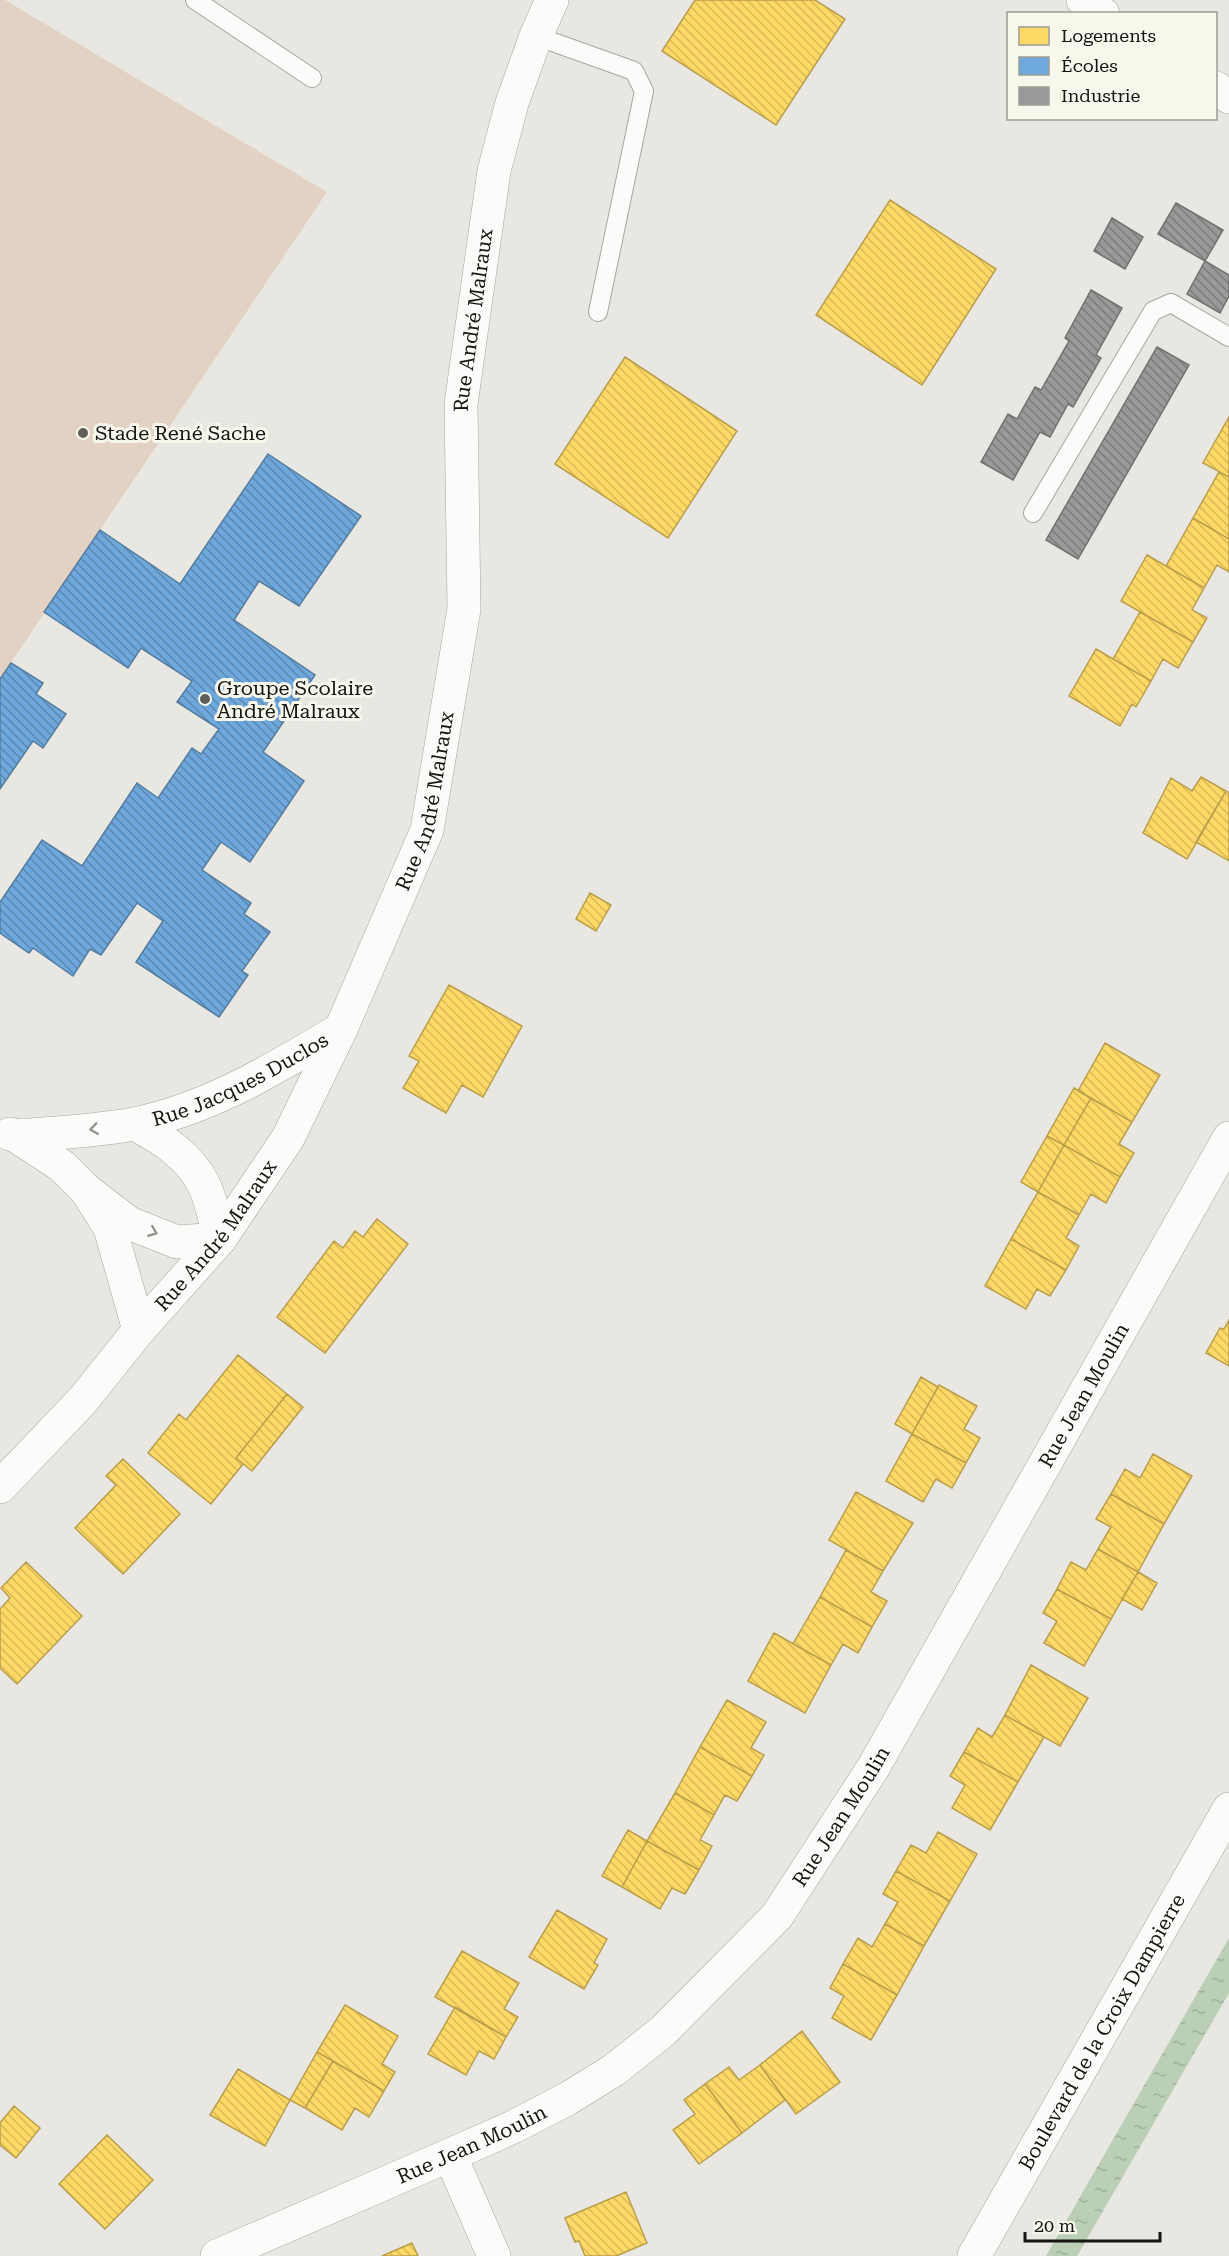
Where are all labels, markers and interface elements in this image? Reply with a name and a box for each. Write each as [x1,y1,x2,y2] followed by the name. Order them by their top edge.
[1007,12,1217,120] legend
[1061,25,1156,46] text: Logements
[1061,55,1118,76] text: Écoles
[1061,85,1141,106] text: Industrie
[449,227,498,412] street label: Rue André Malraux
[95,421,266,445] place label: Stade René Sache
[76,426,90,440] marker: Stade René Sache
[217,676,373,723] place label: Groupe Scolaire André Malraux
[198,692,212,706] marker: Groupe Scolaire André Malraux
[390,709,459,894] street label: Rue André Malraux
[149,1028,332,1131] street label: Rue Jacques Duclos
[90,1122,99,1135] one-way arrow
[150,1155,282,1316] street label: Rue André Malraux
[146,1225,157,1237] one-way arrow
[1033,1319,1134,1472] street label: Rue Jean Moulin
[787,1742,895,1891] street label: Rue Jean Moulin
[1014,1889,1190,2174] street label: Boulevard de la Croix Dampierre
[393,2100,551,2189] street label: Rue Jean Moulin
[1025,2205,1160,2243] scale bar
[1034,2215,1075,2236] text: 20 m

